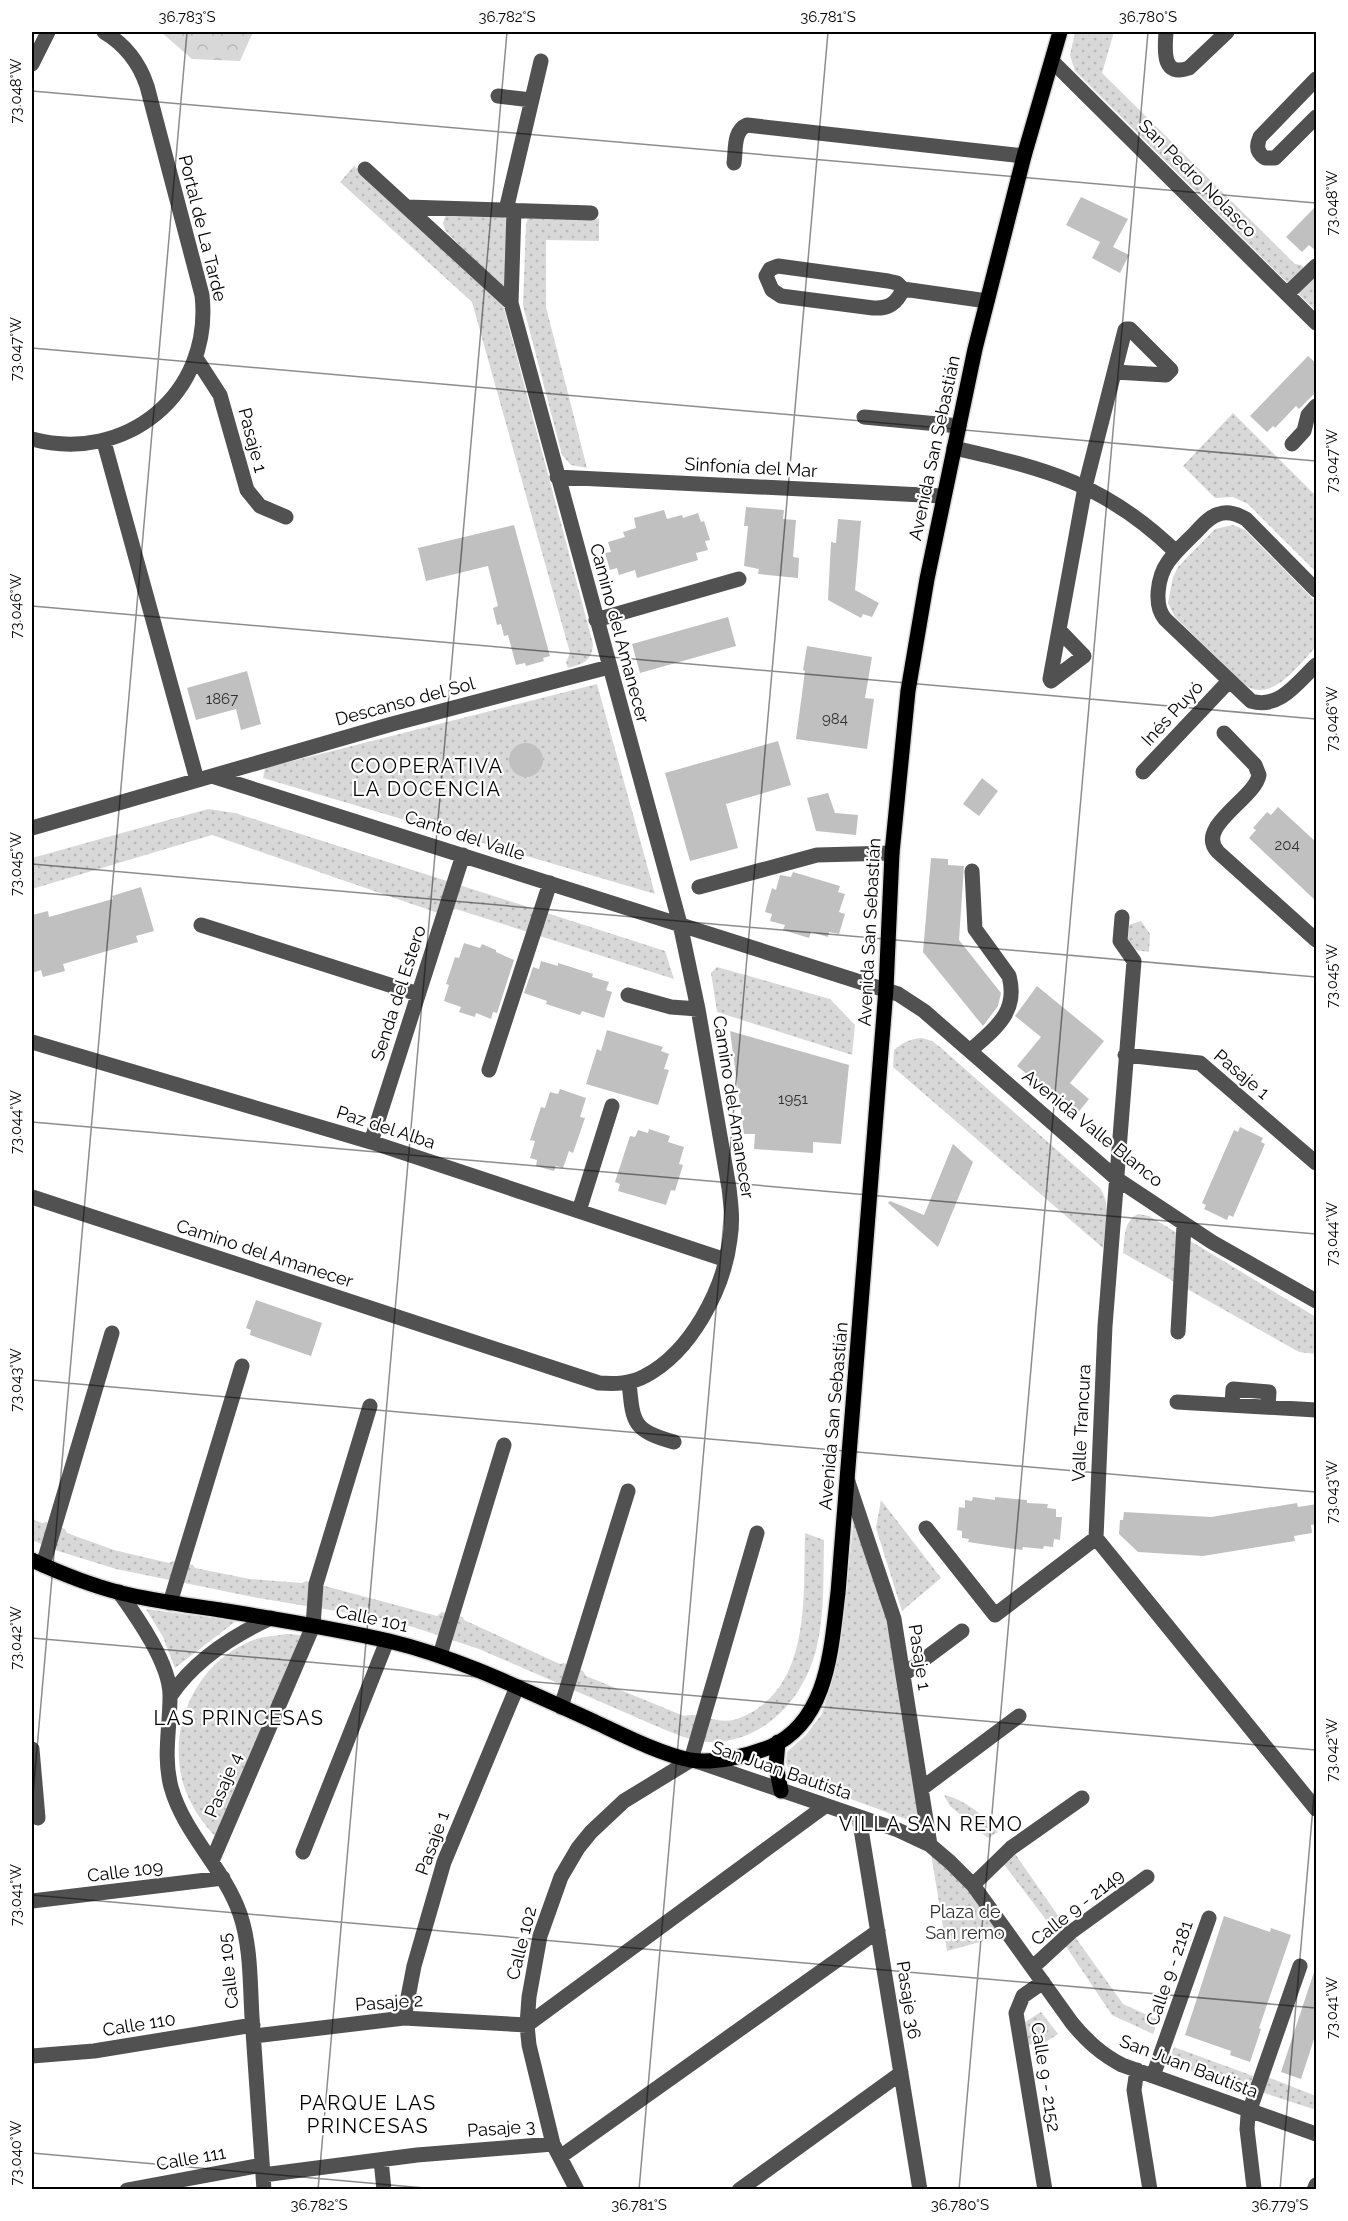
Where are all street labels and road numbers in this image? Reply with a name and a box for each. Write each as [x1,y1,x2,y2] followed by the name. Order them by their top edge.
[1135,115,1262,242] street label: San Pedro Nolasco
[175,153,231,304] street label: Portal de La Tarde
[904,354,964,542] street label: Avenida San Sebastián
[234,405,272,475] street label: Pasaje 1
[684,453,819,481] street label: Sinfonía del Mar
[586,541,654,726] street label: Camino del Amanecer
[333,672,477,730] street label: Descanso del Sol
[1137,676,1207,750] street label: Inés Puyó
[402,806,528,864] street label: Canto del Valle
[854,837,884,1027] street label: Avenida San Sebastián
[366,922,430,1063] street label: Senda del Estero
[709,1014,759,1201] street label: Camino del Amanecer
[1210,1045,1274,1104] street label: Pasaje 1
[1019,1065,1168,1191] street label: Avenida Valle Blanco
[334,1101,438,1153] street label: Paz del Alba
[174,1214,357,1292] street label: Camino del Amanecer
[814,1321,852,1511] street label: Avenida San Sebastián
[1067,1363,1095,1483] street label: Valle Trancura
[334,1600,410,1636] street label: Calle 101
[904,1623,936,1692] street label: Pasaje 1
[709,1736,855,1804] street label: San Juan Bautista
[200,1749,246,1821] street label: Pasaje 4
[411,1808,453,1878] street label: Pasaje 1
[86,1856,164,1886] street label: Calle 109
[1026,1864,1128,1950] street label: Calle 9 - 2149
[502,1904,540,1982] street label: Calle 102
[1141,1917,1197,2028] street label: Calle 9 - 2181
[214,1932,242,2010] street label: Calle 105
[892,1959,926,2041] street label: Pasaje 36
[354,1989,424,2015] street label: Pasaje 2
[101,2008,177,2040] street label: Calle 110
[1027,2021,1065,2133] street label: Calle 9 - 2152
[1117,2030,1261,2102] street label: San Juan Bautista
[466,2115,536,2141] street label: Pasaje 3
[155,2142,228,2174] street label: Calle 111

